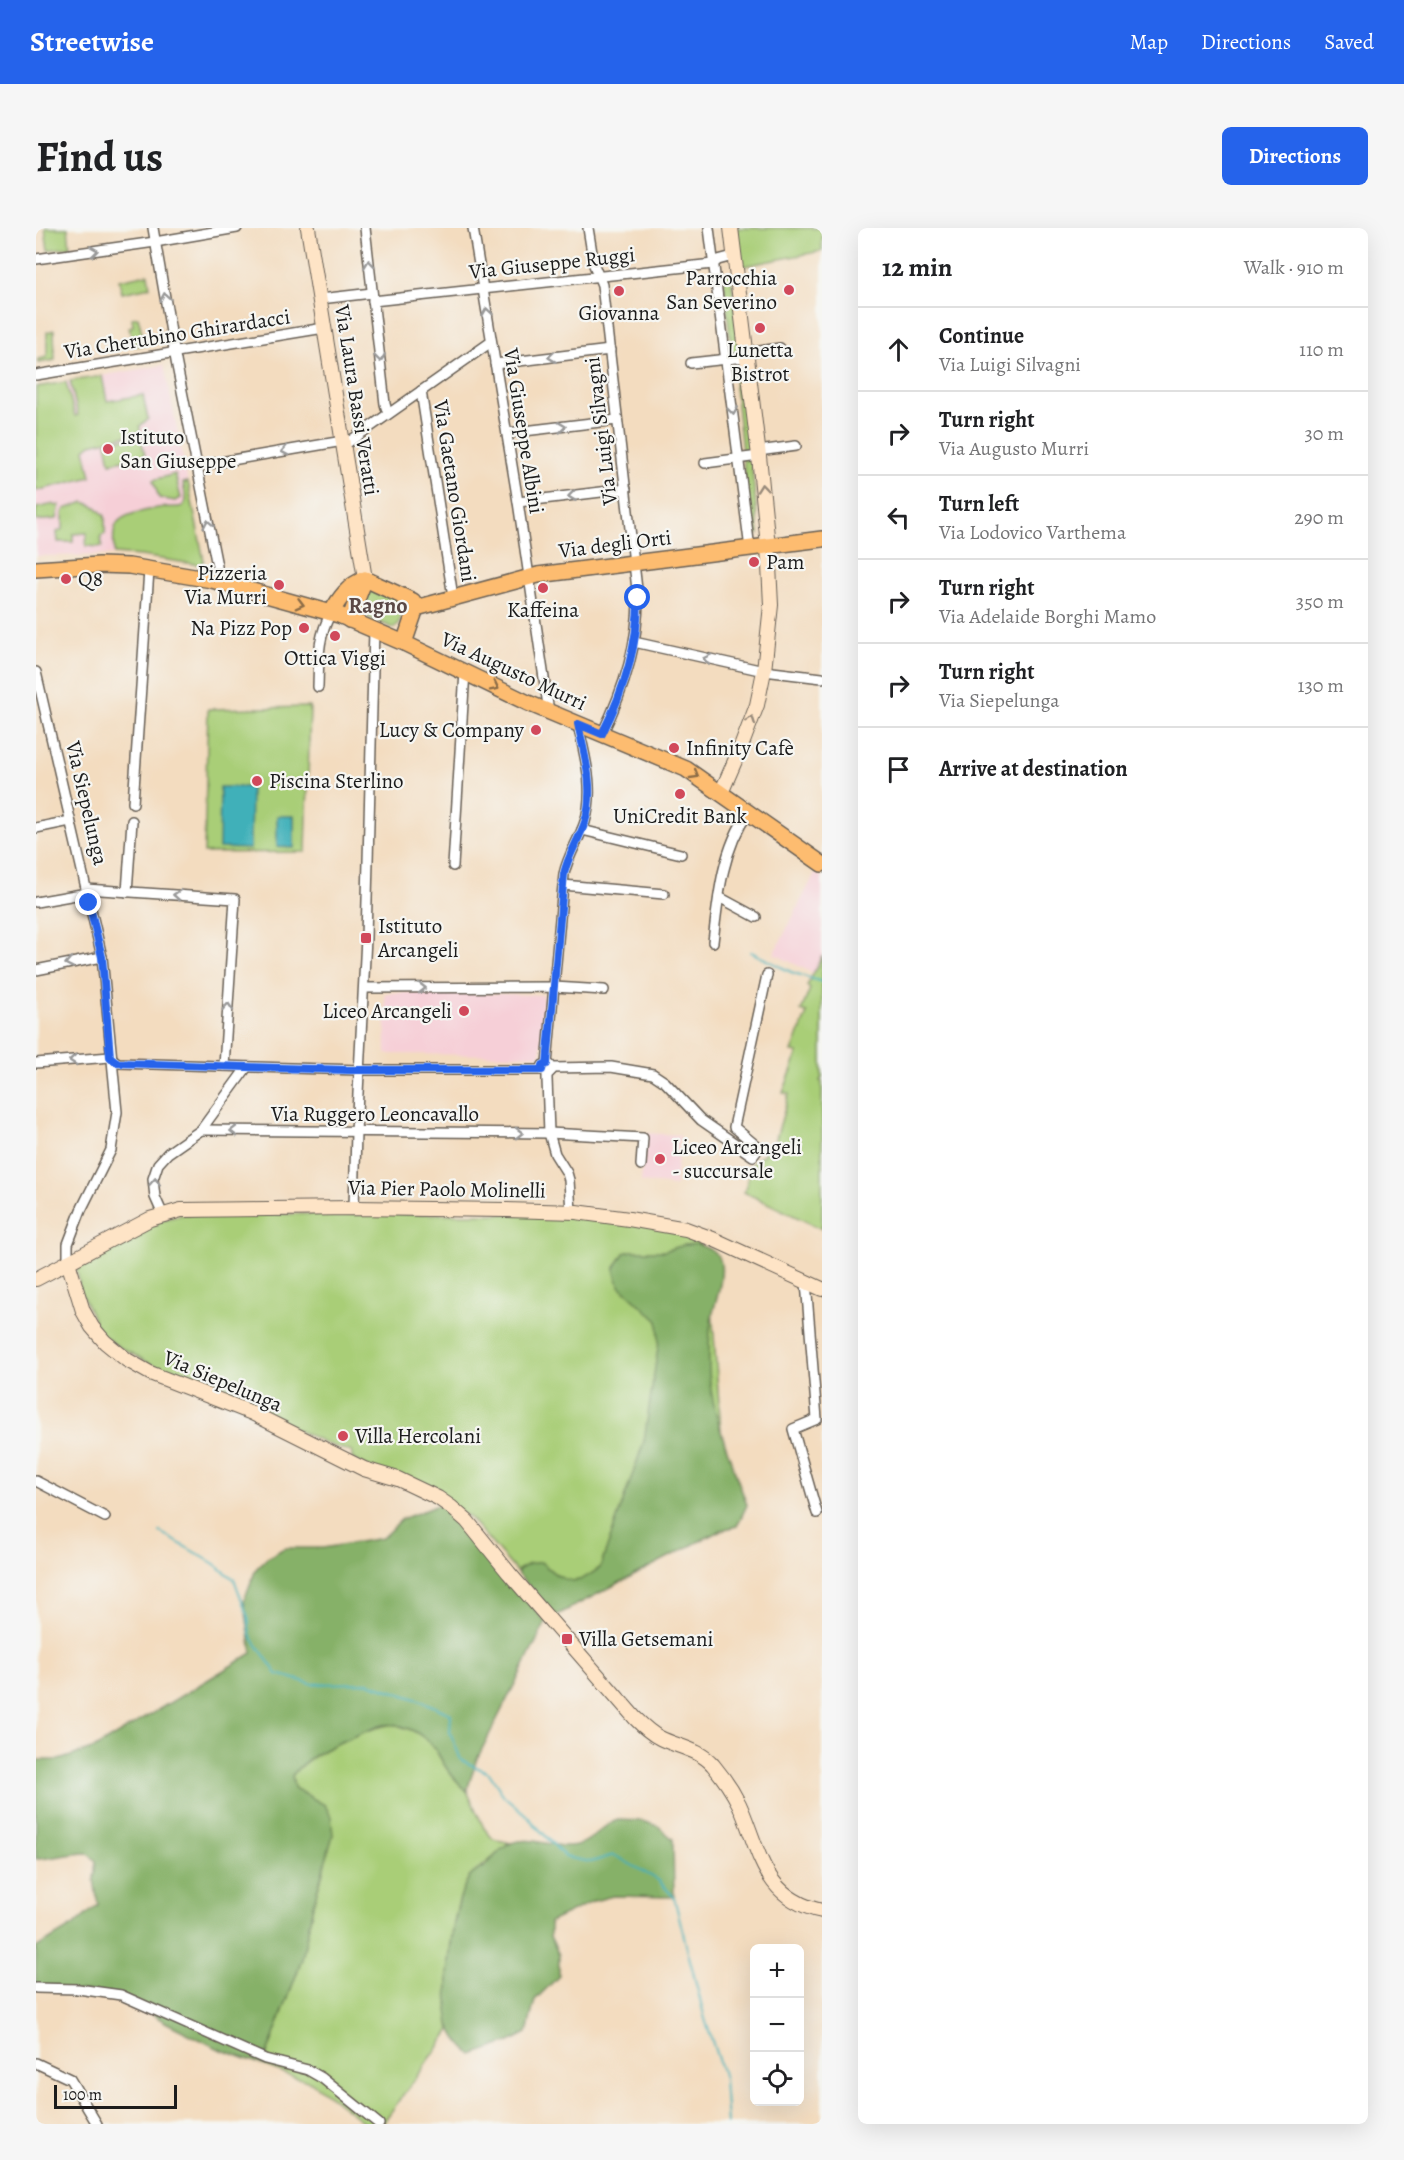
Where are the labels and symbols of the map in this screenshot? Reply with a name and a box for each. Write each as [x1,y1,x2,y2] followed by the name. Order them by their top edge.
[467,240,636,286] street label: Via Giuseppe Ruggi
[89,245,99,257] one-way arrow
[363,260,376,269] one-way arrow
[666,264,777,316] place label: Parrocchia San Severino
[782,283,796,297] marker: Parrocchia San Severino
[612,284,626,298] marker: Giovanna
[159,292,172,302] one-way arrow
[578,299,660,327] place label: Giovanna
[61,302,292,366] street label: Via Cherubino Ghirardacci
[328,302,386,497] street label: Via Laura Bassi Veratti
[481,307,493,316] one-way arrow
[753,321,767,335] marker: Lunetta Bistrot
[727,336,793,388] place label: Lunetta Bistrot
[497,345,551,516] street label: Via Giuseppe Albini
[548,350,557,362] one-way arrow
[373,353,385,362] one-way arrow
[578,355,624,508] street label: Via Luigi Silvagni
[427,397,483,584] street label: Via Gaetano Giordani
[727,406,739,415] one-way arrow
[558,421,567,433] one-way arrow
[120,423,236,475] place label: Istituto San Giuseppe
[101,442,115,456] marker: Istituto San Giuseppe
[280,444,290,457] one-way arrow
[756,484,769,493] one-way arrow
[568,489,577,501] one-way arrow
[202,519,215,529] one-way arrow
[556,523,673,565] street label: Via degli Orti
[766,548,804,576] place label: Pam
[747,555,761,569] marker: Pam
[183,559,267,611] place label: Pizzeria Via Murri
[78,565,103,593] place label: Q8
[59,572,73,586] marker: Q8
[272,578,286,592] marker: Pizzeria Via Murri
[536,581,550,595] marker: Kaffeina
[624,584,650,610] route start
[348,591,408,621] district label: Ragno
[295,596,305,609] one-way arrow
[507,596,579,624] place label: Kaffeina
[190,614,292,642] place label: Na Pizz Pop
[297,621,311,635] marker: Na Pizz Pop
[436,625,591,717] street label: Via Augusto Murri
[328,629,342,643] marker: Ottica Viggi
[284,644,386,672] place label: Ottica Viggi
[703,653,713,666] one-way arrow
[488,679,499,691] one-way arrow
[744,715,757,726] one-way arrow
[379,716,525,744] place label: Lucy & Company
[529,723,543,737] marker: Lucy & Company
[686,734,794,762] place label: Infinity Cafè
[59,737,115,868] street label: Via Siepelunga
[667,741,681,755] marker: Infinity Cafè
[269,767,404,795] place label: Piscina Sterlino
[689,767,699,779] one-way arrow
[250,774,264,788] marker: Piscina Sterlino
[673,787,687,801] marker: UniCredit Bank
[613,802,747,830] place label: UniCredit Bank
[75,889,101,915] route end
[173,889,182,902] one-way arrow
[377,912,459,964] place label: Istituto Arcangeli
[359,931,373,945] marker: Istituto Arcangeli
[64,956,74,969] one-way arrow
[418,982,427,994] one-way arrow
[322,997,452,1025] place label: Liceo Arcangeli
[221,1003,234,1012] one-way arrow
[457,1004,471,1018] marker: Liceo Arcangeli
[69,1053,78,1066] one-way arrow
[270,1100,479,1128] street label: Via Ruggero Leoncavallo
[230,1125,239,1137] one-way arrow
[515,1127,524,1139] one-way arrow
[672,1133,802,1185] place label: Liceo Arcangeli - succursale
[653,1152,667,1166] marker: Liceo Arcangeli - succursale
[347,1173,546,1205] street label: Via Pier Paolo Molinelli
[148,1178,161,1187] one-way arrow
[158,1343,287,1419] street label: Via Siepelunga
[354,1422,481,1450] place label: Villa Hercolani
[336,1429,350,1443] marker: Villa Hercolani
[578,1625,714,1653] place label: Villa Getsemani
[560,1632,574,1646] marker: Villa Getsemani
[54,2082,177,2110] scale bar

